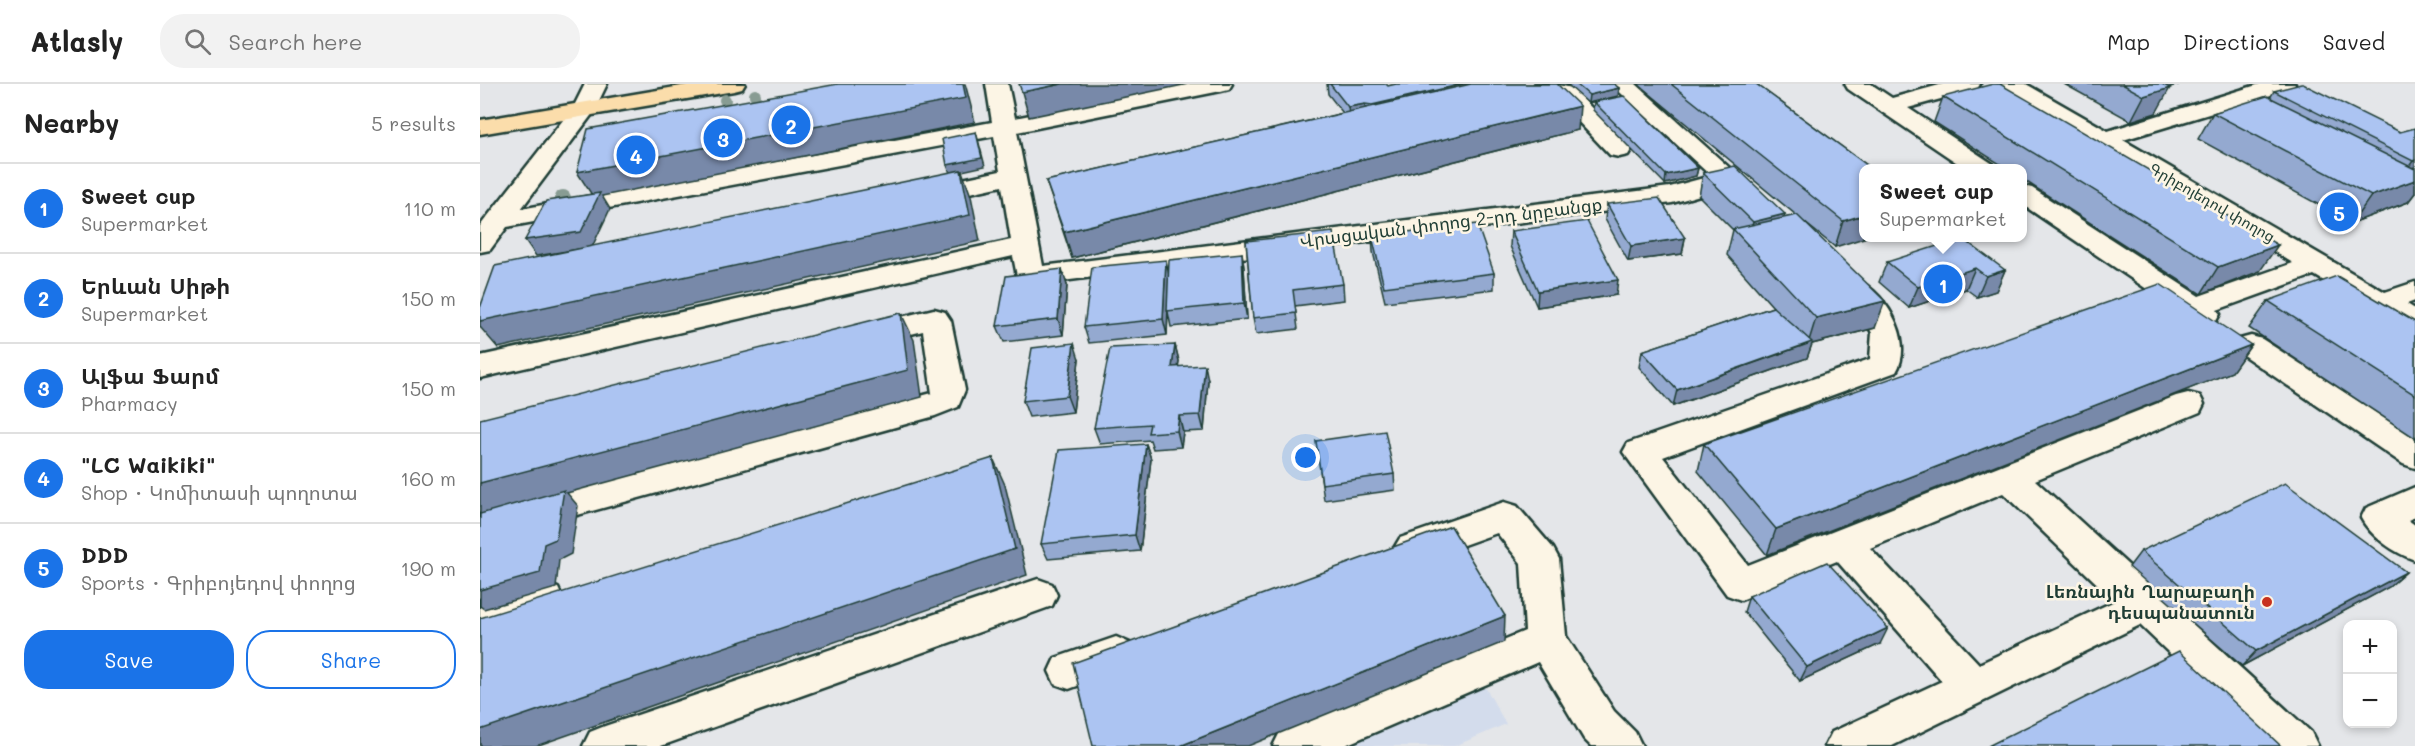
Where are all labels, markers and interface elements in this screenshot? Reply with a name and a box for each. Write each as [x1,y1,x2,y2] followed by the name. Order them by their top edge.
[160,14,580,68] search box
[30,23,124,59] text: Atlasly
[181,25,214,58] icon: search
[229,27,362,56] text: Search here
[2107,28,2150,55] text: Map
[2183,28,2290,55] text: Directions
[2323,28,2385,55] text: Saved
[772,102,810,147] pin: 2
[24,106,119,140] text: Nearby
[371,110,456,136] text: 5 results
[704,116,742,160] pin: 3
[616,132,656,178] pin: 4
[2146,158,2279,246] street label: Գրիբոյեդով փողոց
[1859,164,2027,242] popup
[1879,176,1994,205] text: Sweet cup
[81,181,195,210] text: Sweet cup
[2320,190,2358,234] pin: 5
[1298,192,1604,252] street label: Վրացական փողոց 2-րդ նրբանցք
[39,195,48,221] text: 1
[403,195,456,221] text: 110 m
[1879,205,2007,231] text: Supermarket
[81,210,208,236] text: Supermarket
[1924,262,1962,306] pin: 1
[81,271,230,300] text: Երևան Սիթի
[38,285,49,311] text: 2
[401,285,456,311] text: 150 m
[81,300,208,326] text: Supermarket
[81,361,219,390] text: Ալֆա Ֆարմ
[38,375,50,401] text: 3
[401,375,456,401] text: 150 m
[81,390,178,416] text: Pharmacy
[1291,443,1320,472] your location
[81,450,216,479] text: "LC Waikiki"
[37,465,50,491] text: 4
[400,465,456,491] text: 160 m
[81,479,358,505] text: Shop · Կոմիտասի պողոտա
[81,540,128,569] text: DDD
[38,555,49,581] text: 5
[401,555,456,581] text: 190 m
[81,569,356,595] text: Sports · Գրիբոյեդով փողոց
[2046,579,2255,624] place label: Լեռնային Ղարաբաղի դեսպանատուն
[2260,595,2274,609] marker: Լեռնային Ղարաբաղի դեսպանատուն
[2343,620,2397,728] map controls
[2343,620,2397,674] button: +
[24,630,234,689] button: Save
[246,630,456,689] button: Share
[2343,674,2397,728] button: −

